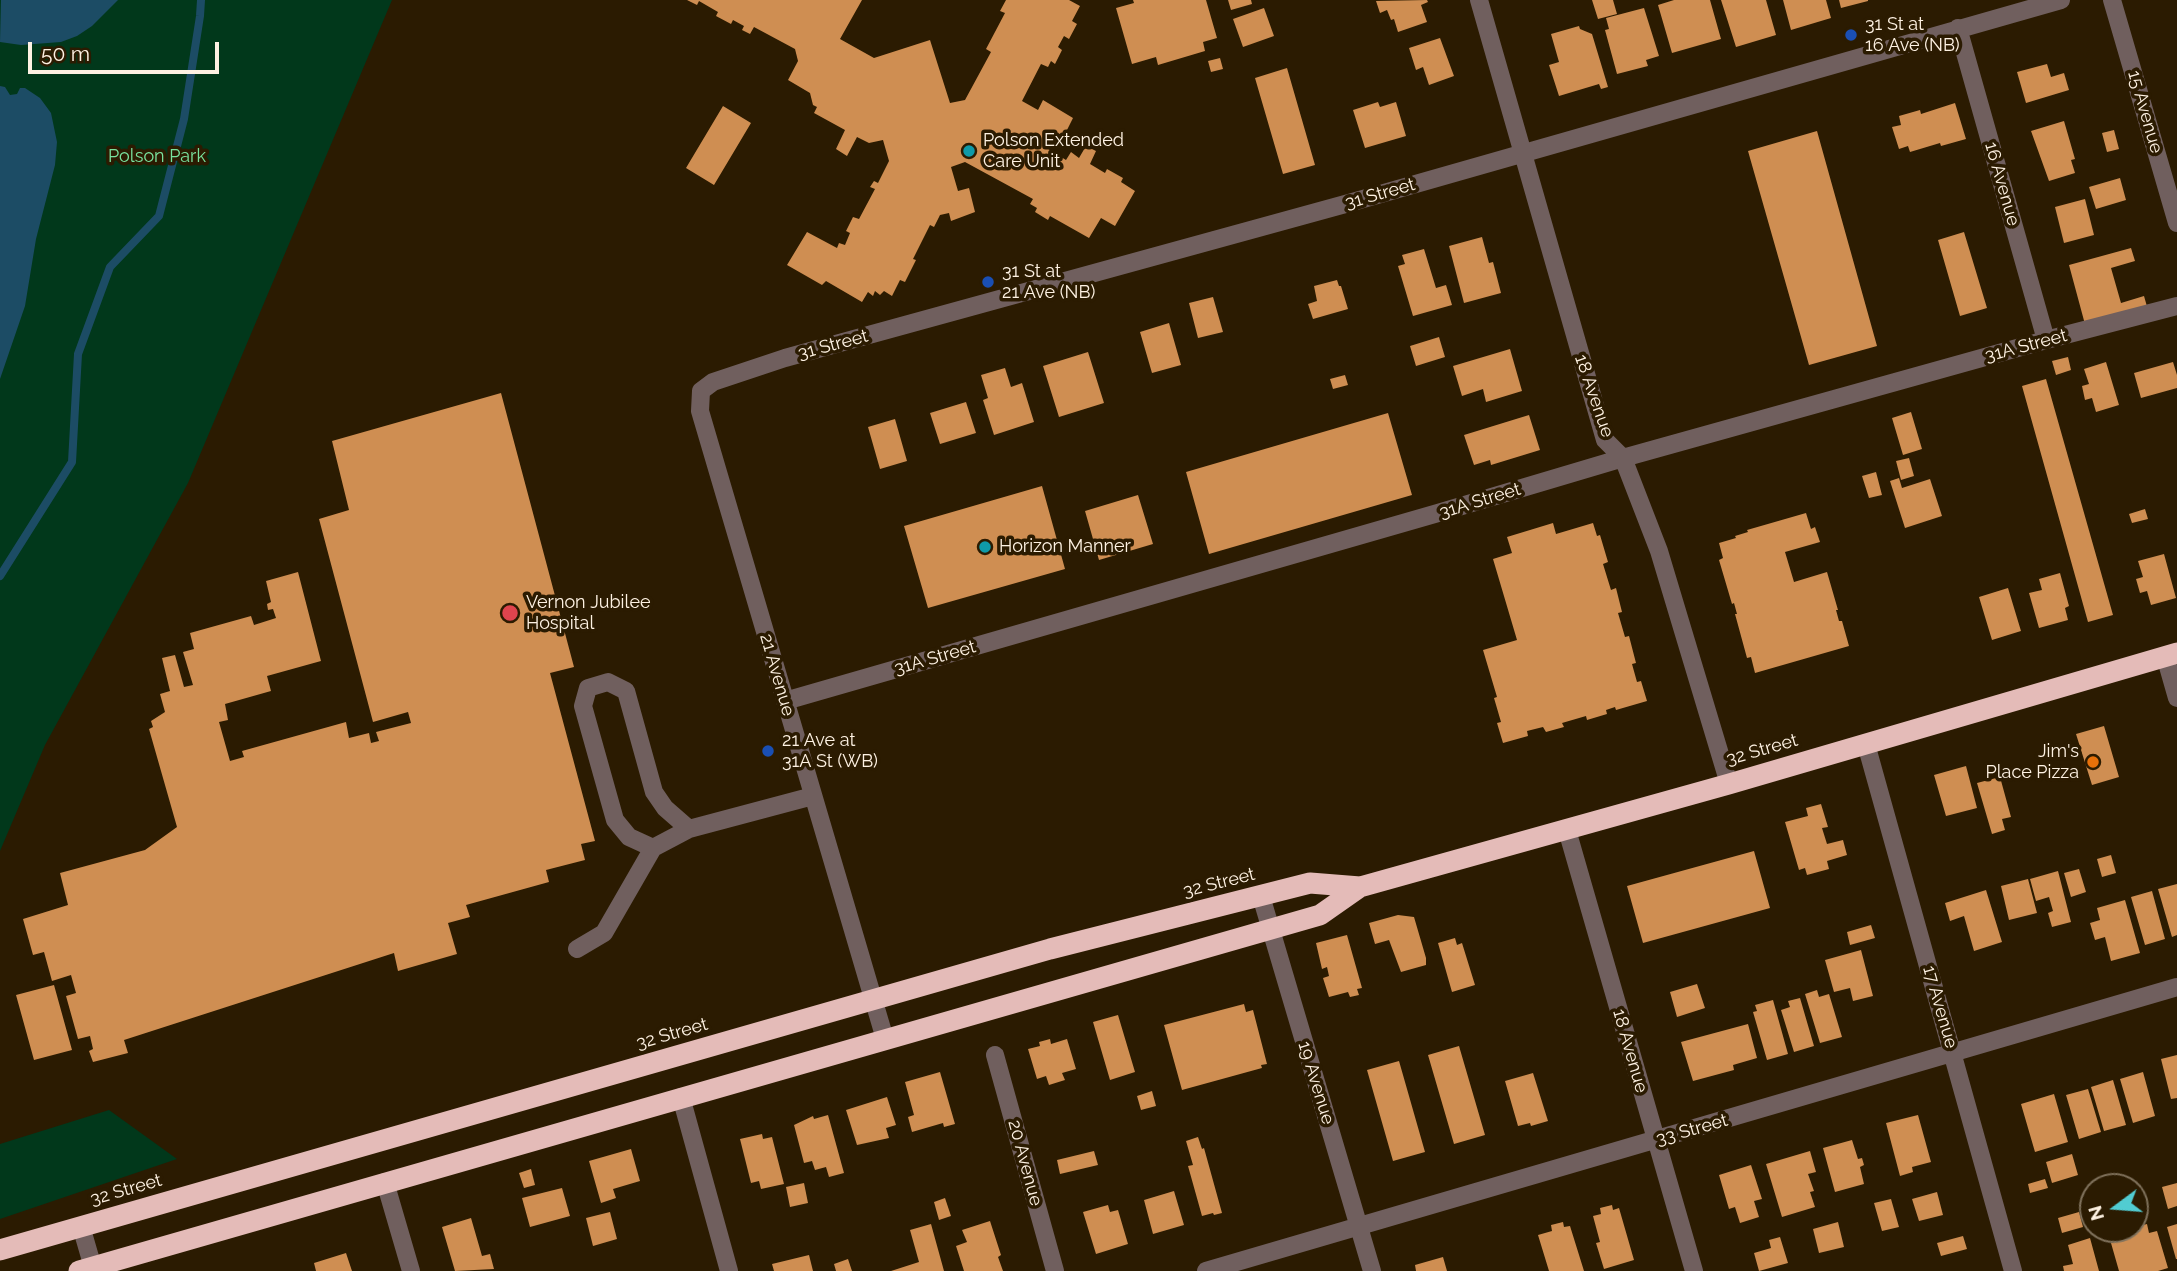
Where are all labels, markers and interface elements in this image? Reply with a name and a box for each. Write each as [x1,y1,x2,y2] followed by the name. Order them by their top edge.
[1865,14,1960,56] place label: 31 St at 16 Ave (NB)
[1843,27,1859,43] marker: 31 St at 16 Ave (NB)
[32,28,222,72] scale bar
[41,41,90,66] text: 50 m
[2123,68,2167,156] street label: 15 Avenue
[983,130,1124,172] place label: Polson Extended Care Unit
[1980,140,2024,228] street label: 16 Avenue
[961,143,977,159] marker: Polson Extended Care Unit
[108,146,206,168] park label: Polson Park
[1343,174,1417,214] street label: 31 Street
[1002,261,1095,304] place label: 31 St at 21 Ave (NB)
[980,274,996,290] marker: 31 St at 21 Ave (NB)
[796,325,870,365] street label: 31 Street
[1983,325,2069,367] street label: 31A Street
[1570,352,1618,440] street label: 18 Avenue
[1437,478,1523,524] street label: 31A Street
[999,536,1131,558] place label: Horizon Manner
[977,539,993,555] marker: Horizon Manner
[526,592,651,634] place label: Vernon Jubilee Hospital
[500,603,520,623] marker: Vernon Jubilee Hospital
[755,631,799,719] street label: 21 Avenue
[892,636,978,680] street label: 31A Street
[1724,729,1800,771] street label: 32 Street
[782,730,878,772] place label: 21 Ave at 31A St (WB)
[1986,741,2079,784] place label: Jim's Place Pizza
[760,743,776,759] marker: 21 Ave at 31A St (WB)
[2085,754,2101,770] marker: Jim's Place Pizza
[1181,864,1257,902] street label: 32 Street
[1918,963,1962,1051] street label: 17 Avenue
[1608,1007,1652,1095] street label: 18 Avenue
[634,1013,710,1055] street label: 32 Street
[1293,1039,1339,1127] street label: 19 Avenue
[1654,1109,1730,1151] street label: 33 Street
[1003,1118,1047,1208] street label: 20 Avenue
[88,1169,164,1211] street label: 32 Street
[2079,1173,2149,1243] north arrow
[2083,1203,2108,1223] text: N

